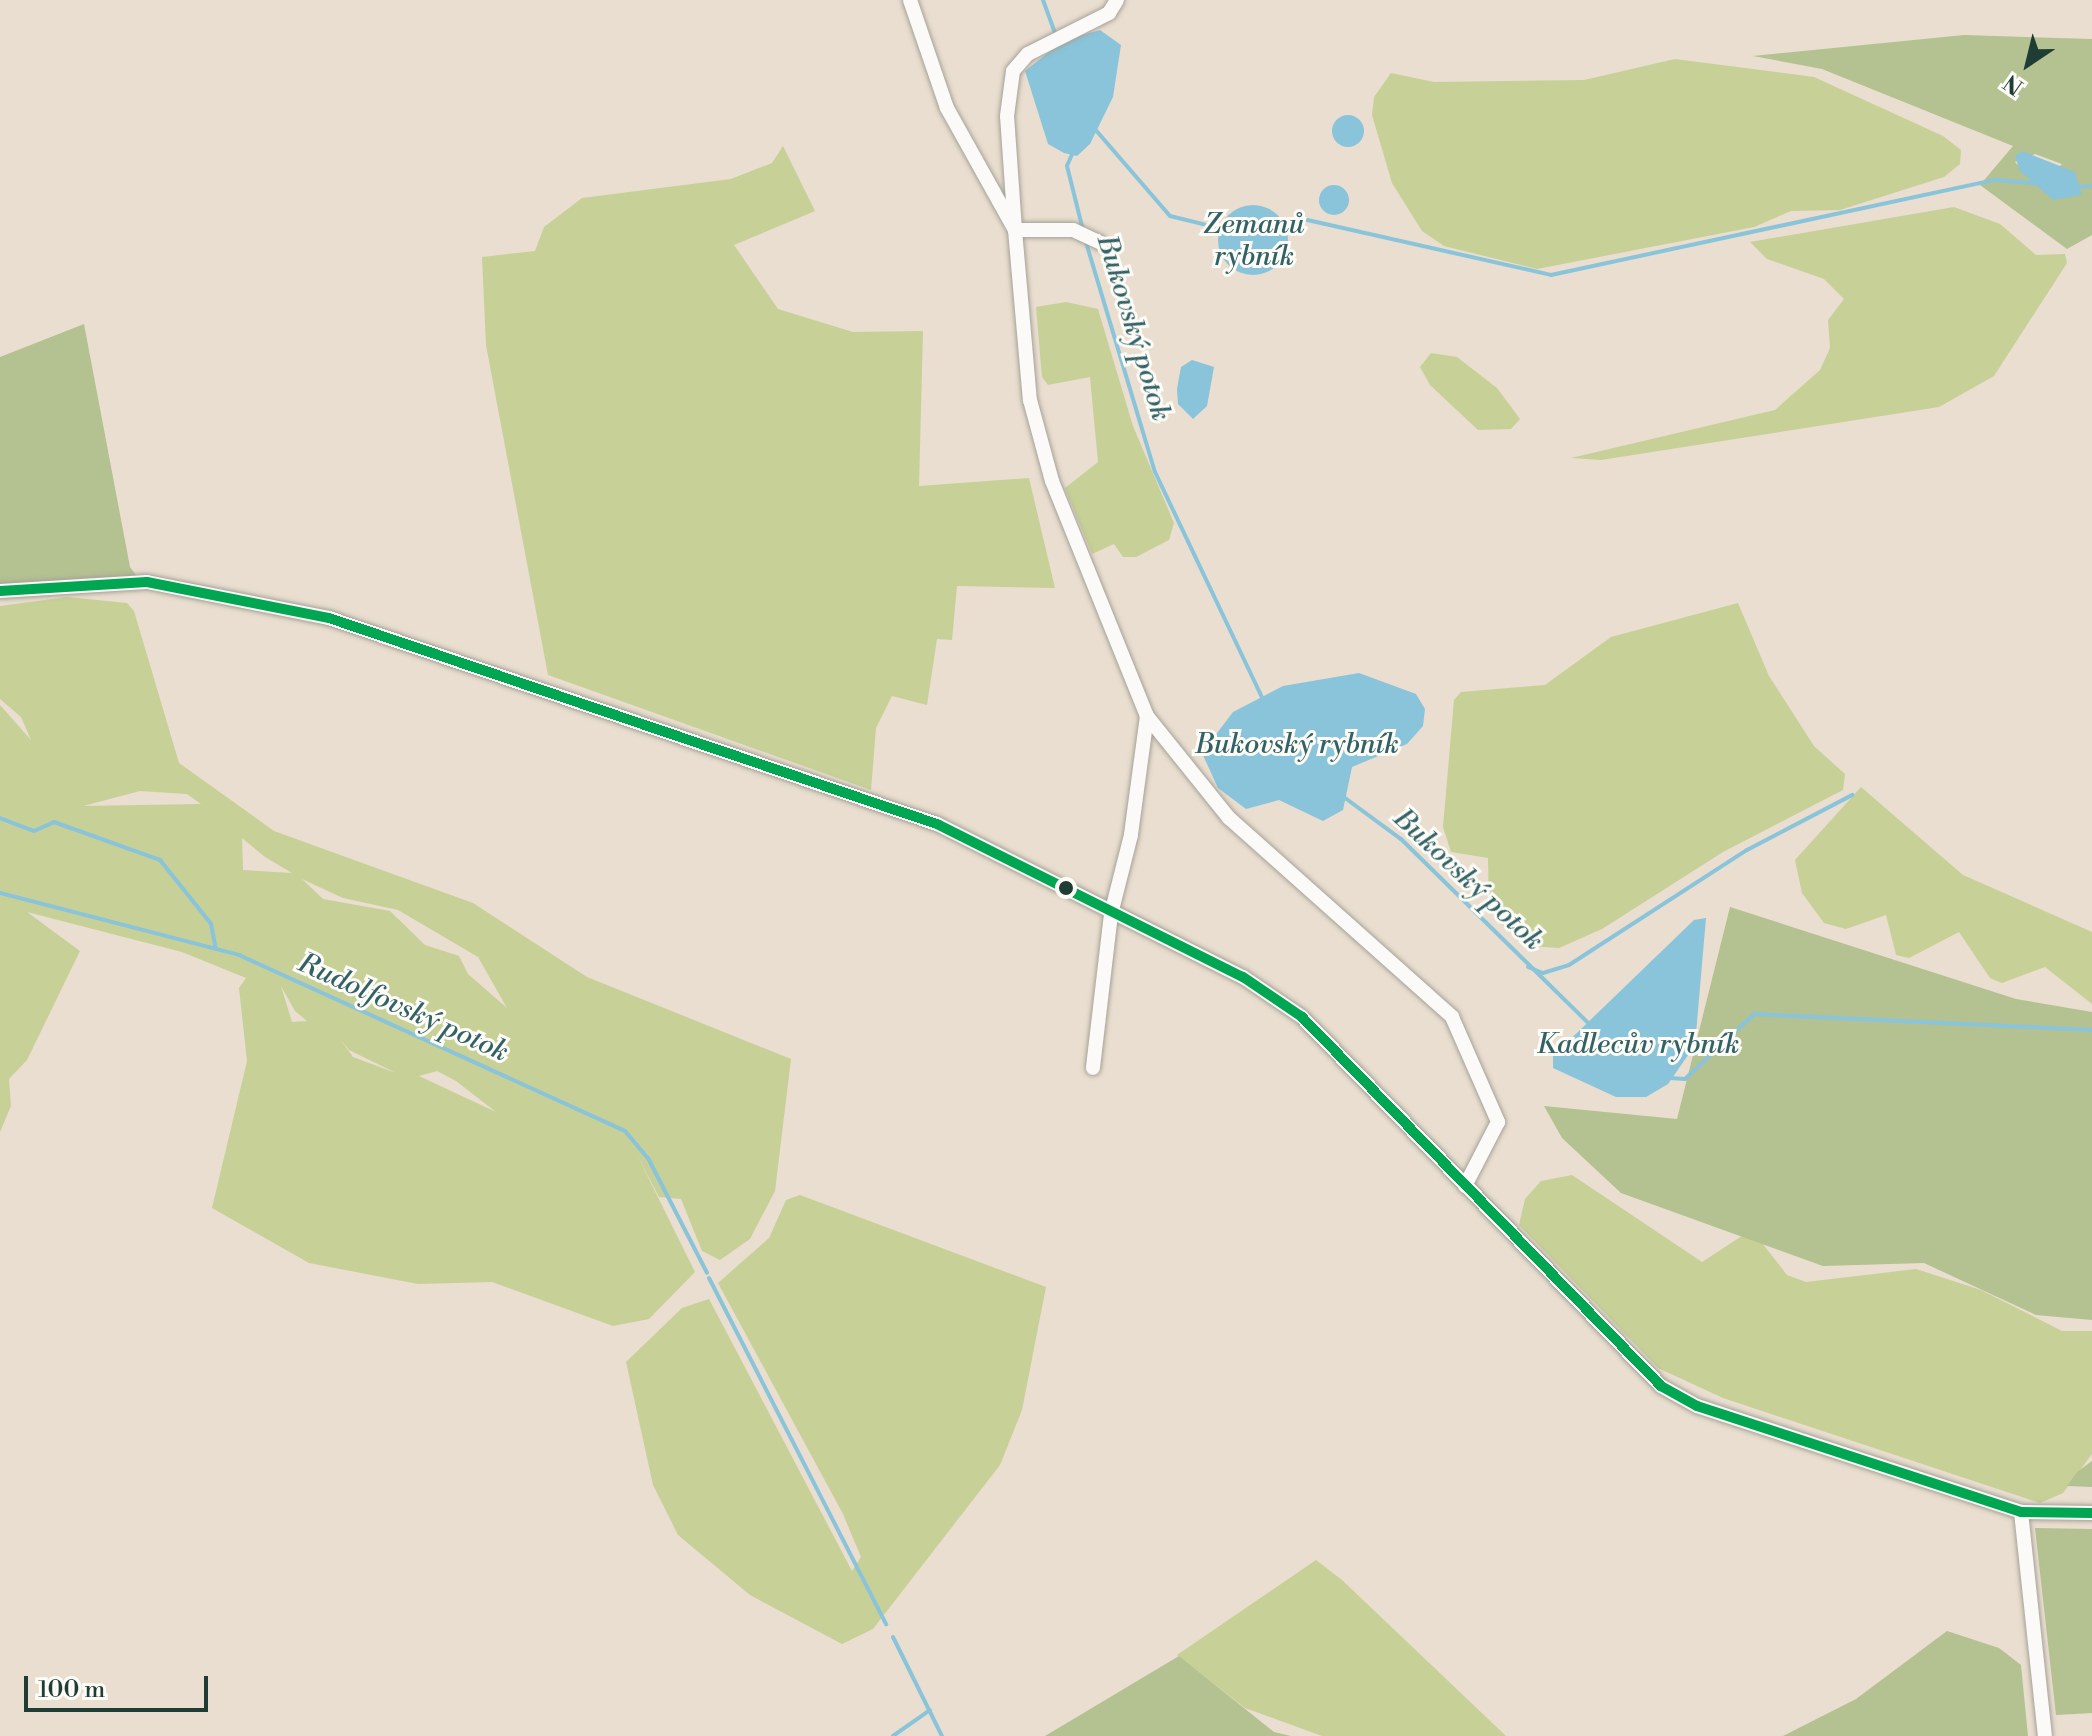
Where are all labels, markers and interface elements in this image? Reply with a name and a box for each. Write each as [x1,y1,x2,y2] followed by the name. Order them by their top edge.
[1988,24,2068,104] north arrow
[1999,68,2029,100] text: N
[1203,208,1305,274] water label: Zemanů rybník
[1089,231,1177,425] water label: Bukovský potok
[1195,728,1399,762] water label: Bukovský rybník
[1386,802,1550,958] water label: Bukovský potok
[1058,880,1074,896] unlabelled marker
[293,947,513,1069] water label: Rudolfovský potok
[1537,1028,1739,1062] water label: Kadlecův rybník
[28,1660,212,1710] scale bar
[38,1675,105,1705] text: 100 m

